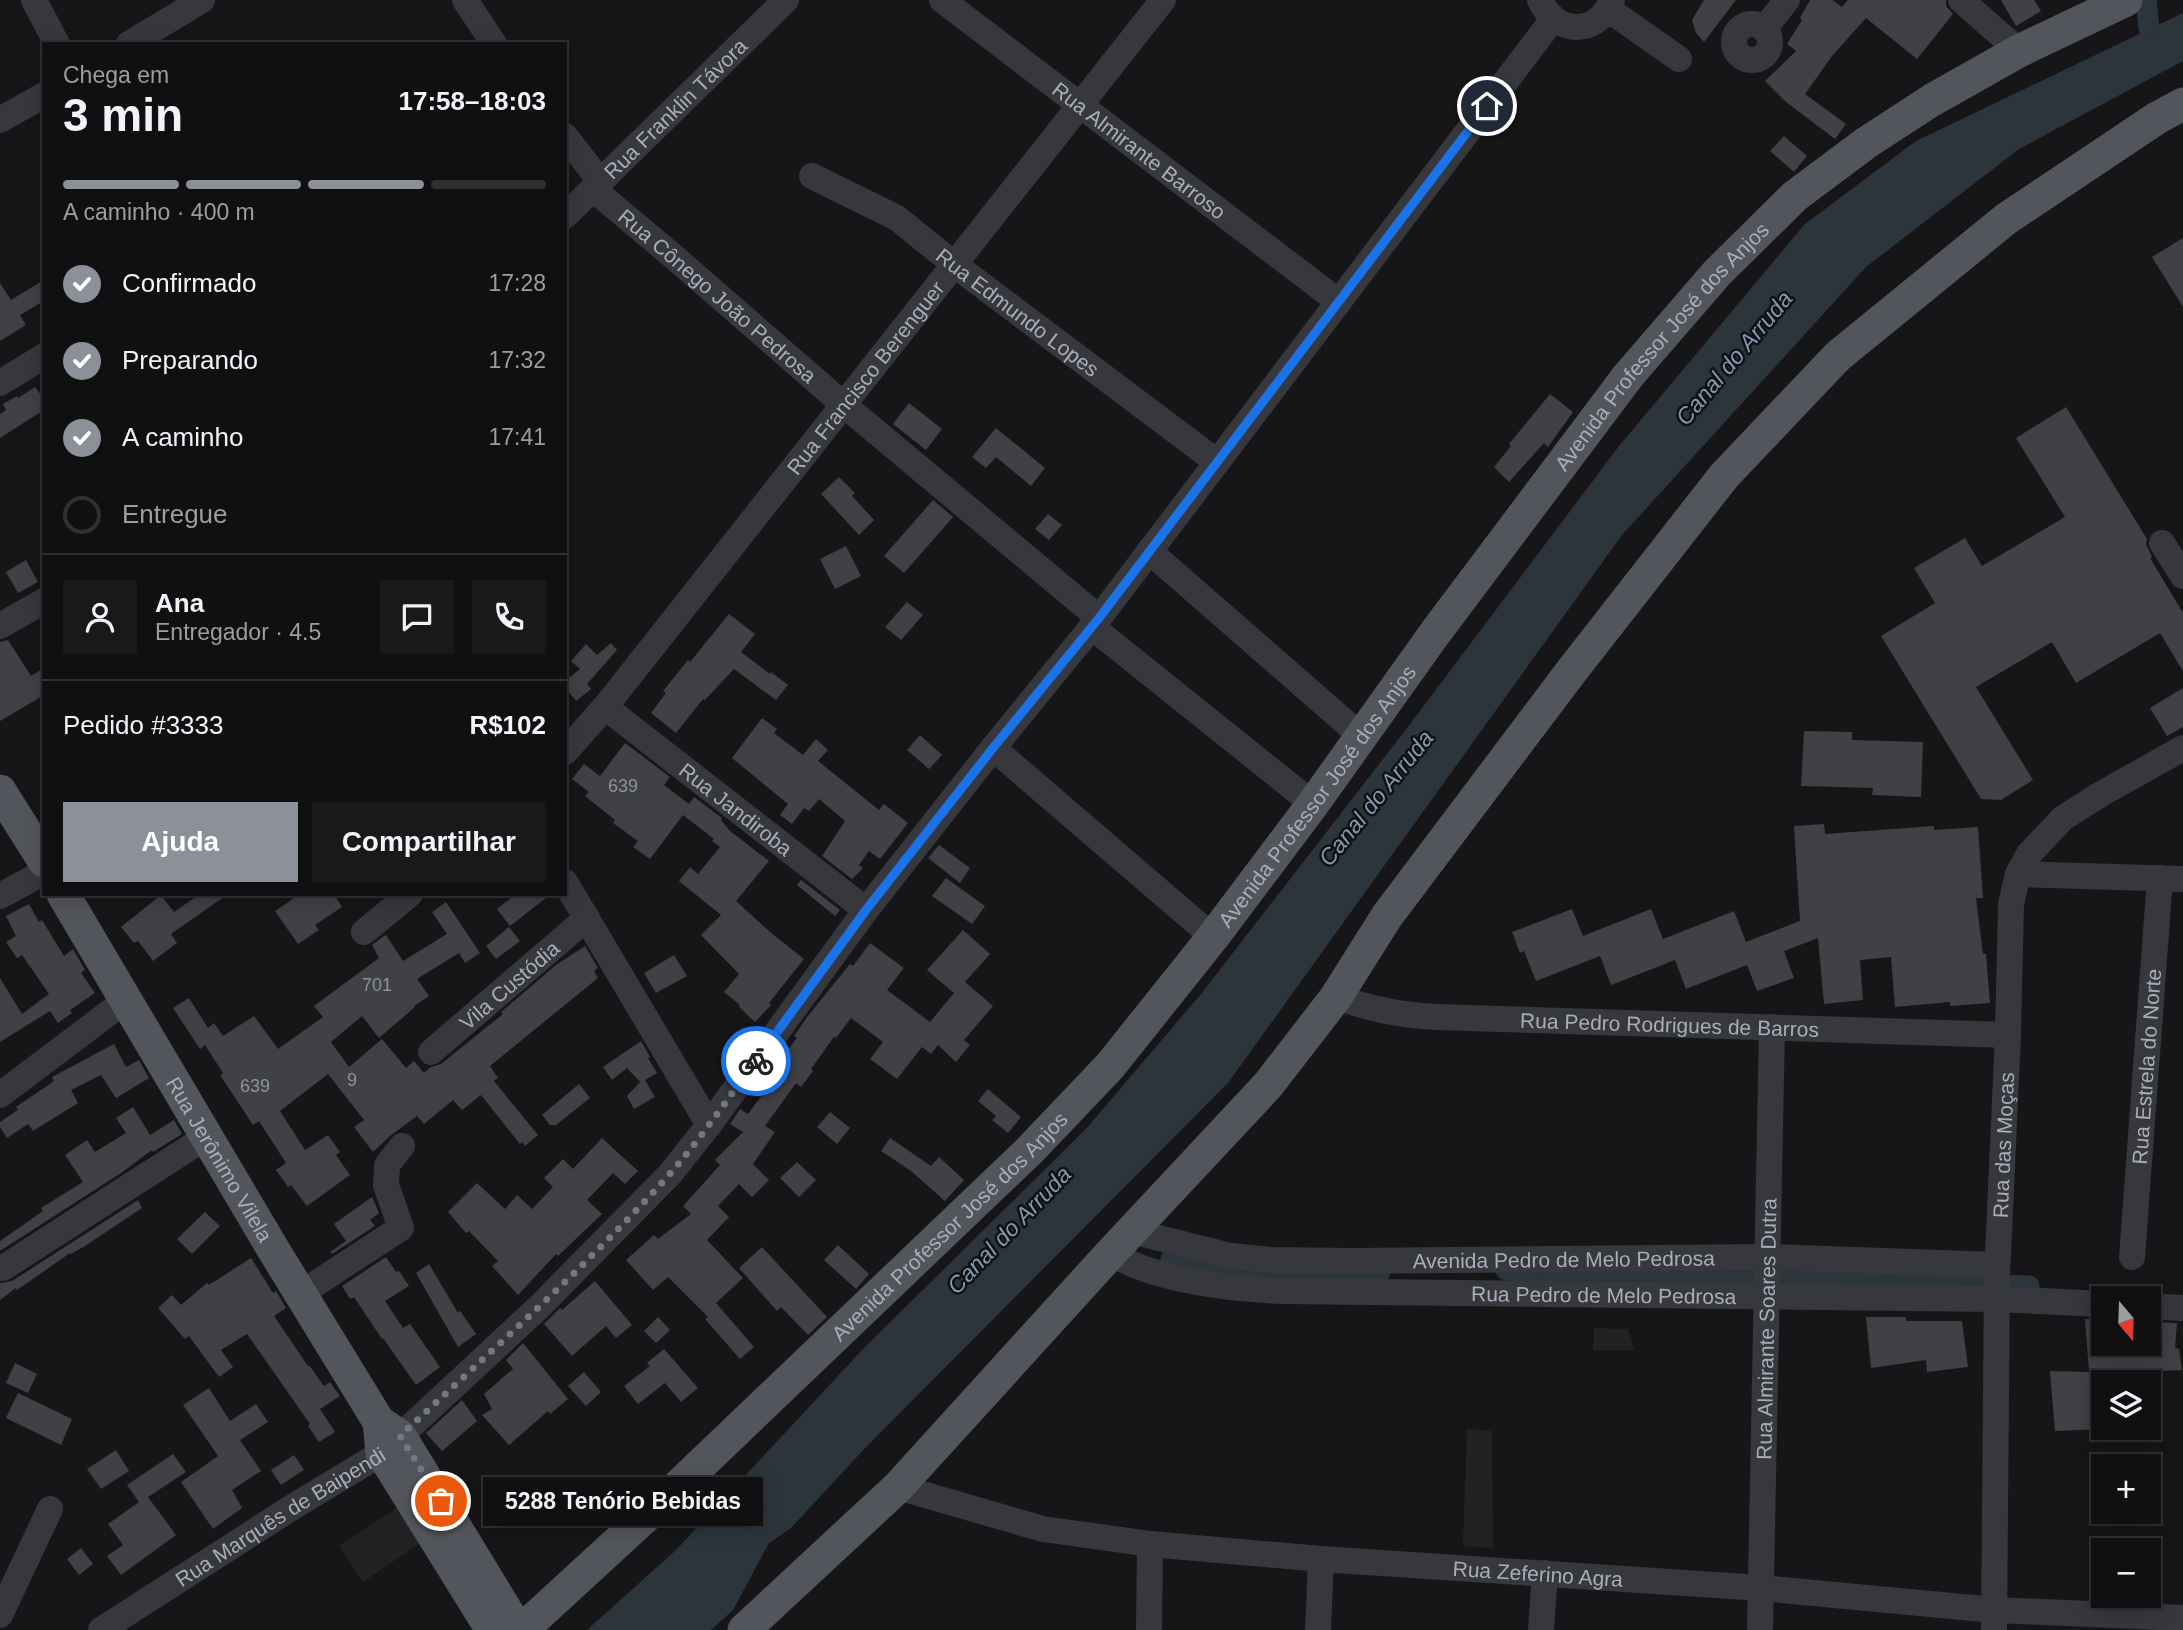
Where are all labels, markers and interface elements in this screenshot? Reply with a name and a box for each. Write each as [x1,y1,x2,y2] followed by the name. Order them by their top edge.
[599,34,751,183] street label: Rua Franklin Távora
[63,62,169,88] text: Chega em
[1457,76,1517,136] pin
[1048,77,1230,223] street label: Rua Almirante Barroso
[399,86,546,116] text: 17:58–18:03
[1468,87,1506,125] icon: home
[63,89,183,141] text: 3 min
[63,199,255,225] text: A caminho · 400 m
[614,204,821,387] street label: Rua Cônego João Pedrosa
[1550,218,1773,475] street label: Avenida Professor José dos Anjos
[932,243,1104,381] street label: Rua Edmundo Lopes
[63,265,101,303] icon: check
[122,268,256,298] text: Confirmado
[488,270,546,296] text: 17:28
[782,276,948,479] street label: Rua Francisco Berenguer
[1670,286,1798,430] water label: Canal do Arruda
[63,342,101,380] icon: check
[122,345,258,375] text: Preparando
[488,347,546,373] text: 17:32
[63,419,101,457] icon: check
[122,422,243,452] text: A caminho
[488,424,546,450] text: 17:41
[122,499,228,529] text: Entregue
[63,580,137,654] button: person
[380,580,454,654] button: chat
[472,580,546,654] button: phone
[155,588,204,618] text: Ana
[155,619,321,645] text: Entregador · 4.5
[1213,661,1420,931] street label: Avenida Professor José dos Anjos
[63,710,223,740] text: Pedido #3333
[469,710,546,740] text: R$102
[1313,725,1439,871] water label: Canal do Arruda
[675,758,797,860] street label: Rua Jandiroba
[608,776,638,796] house number: 639
[63,802,298,882] button: Ajuda
[312,802,546,882] button: Compartilhar
[455,936,564,1034] street label: Vila Custódia
[2127,968,2165,1165] street label: Rua Estrela do Norte
[362,975,392,995] house number: 701
[1520,1008,1819,1041] street label: Rua Pedro Rodrigues de Barros
[721,1026,791,1096] courier
[737,1042,775,1080] icon: bike
[347,1070,357,1090] house number: 9
[162,1072,278,1246] street label: Rua Jerônimo Vilela
[1988,1072,2018,1219] street label: Rua das Moças
[240,1076,270,1096] house number: 639
[827,1107,1072,1345] street label: Avenida Professor José dos Anjos
[942,1161,1076,1299] water label: Canal do Arruda
[1752,1198,1780,1460] street label: Rua Almirante Soares Dutra
[1413,1246,1715,1272] street label: Avenida Pedro de Melo Pedrosa
[1471,1282,1737,1308] street label: Rua Pedro de Melo Pedrosa
[2091,1286,2161,1356] north arrow
[2091,1286,2161,1608] map controls
[2091,1370,2161,1440] button: layers
[171,1442,389,1591] street label: Rua Marquês de Baipendi
[2091,1454,2161,1524] button: +
[411,1471,471,1531] pin
[483,1476,763,1526] callout: 5288 Tenório Bebidas
[422,1482,460,1520] icon: bag
[505,1488,741,1514] text: 5288 Tenório Bebidas
[2091,1538,2161,1608] button: −
[1452,1556,1624,1590] street label: Rua Zeferino Agra

